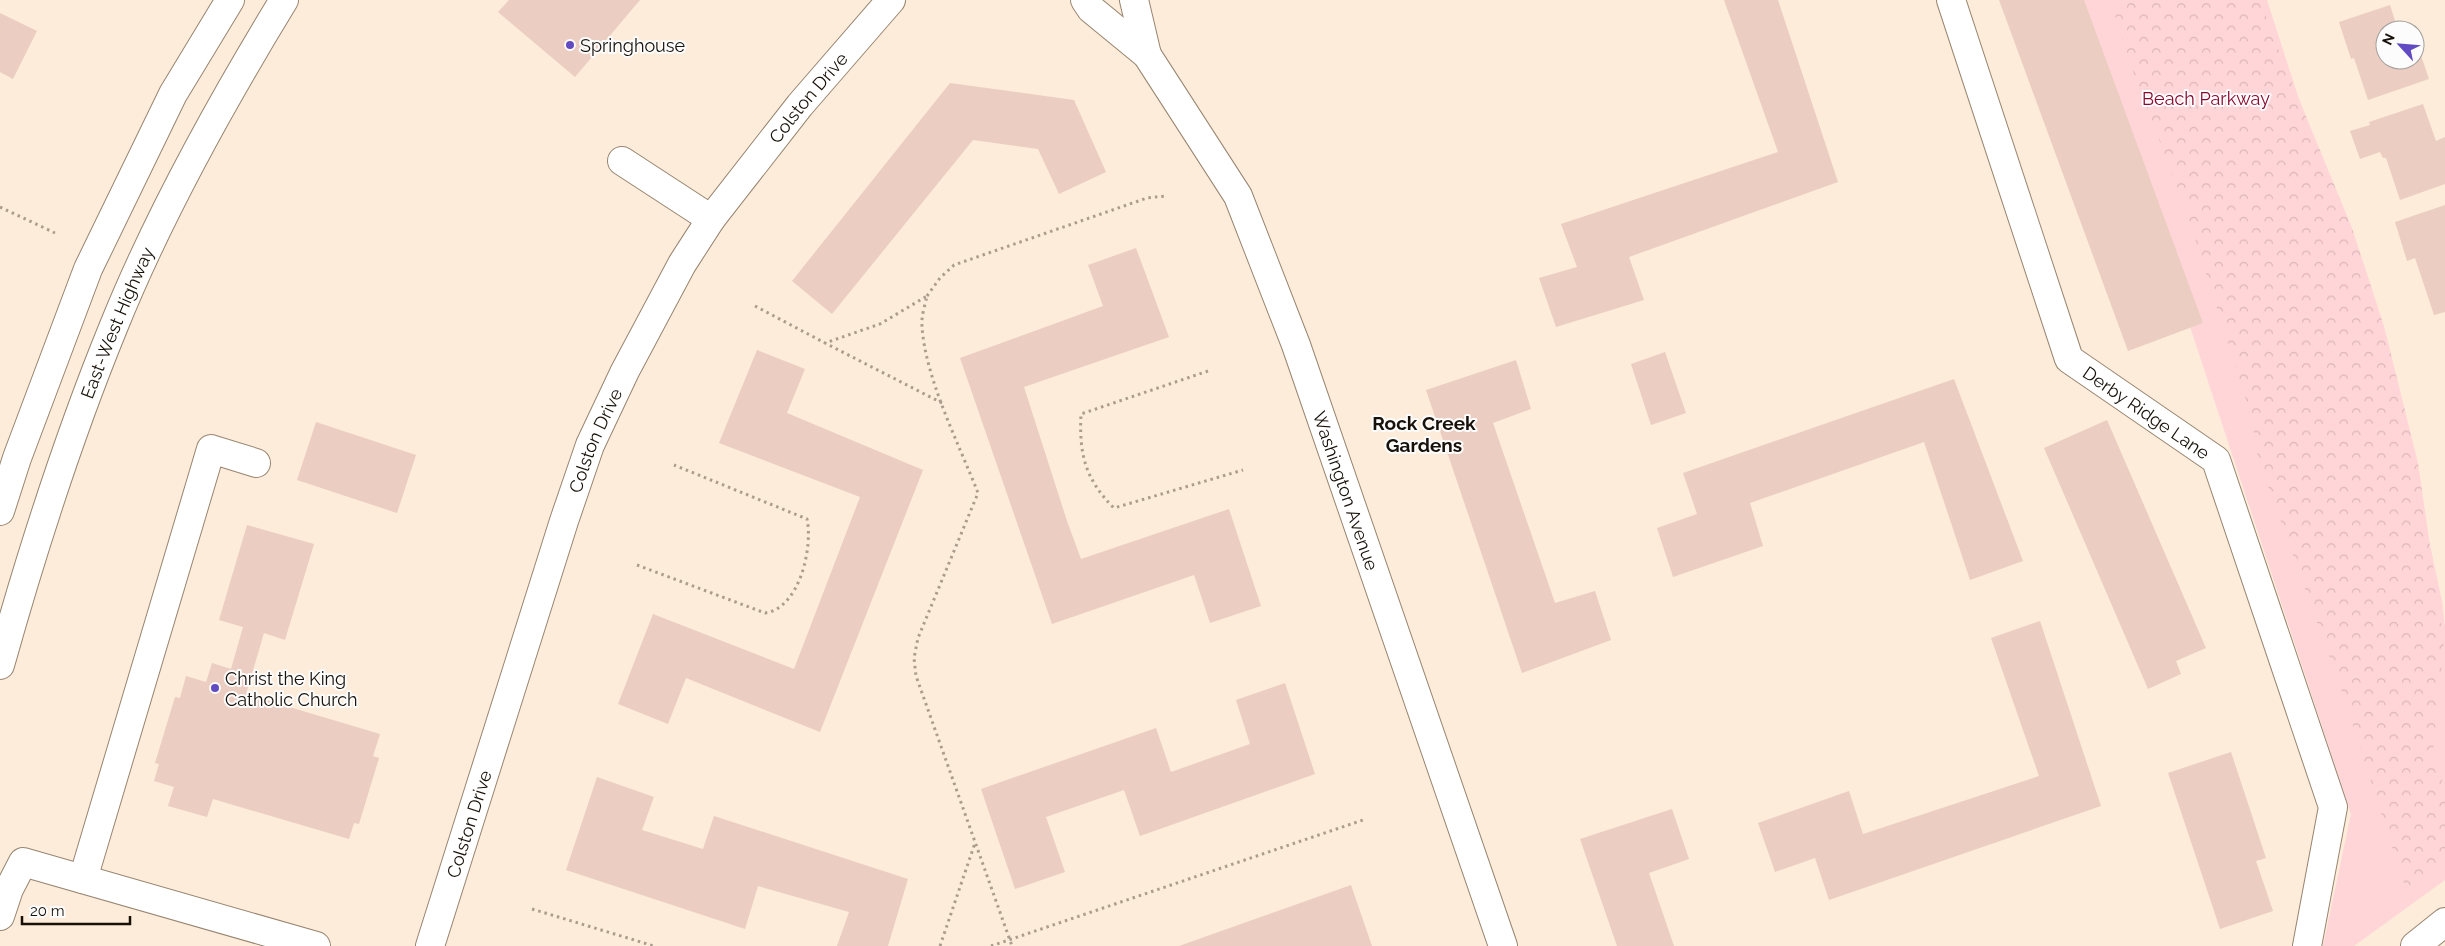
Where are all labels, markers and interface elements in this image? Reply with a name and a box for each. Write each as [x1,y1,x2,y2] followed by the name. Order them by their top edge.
[2375,20,2425,70] north arrow
[2379,31,2398,48] text: N
[580,35,685,56] place label: Springhouse
[564,39,576,51] marker: Springhouse
[764,48,852,147] street label: Colston Drive
[2142,88,2270,109] park label: Beach Parkway
[76,243,158,401] street label: East-West Highway
[2079,361,2214,463] street label: Derby Ridge Lane
[564,384,626,495] street label: Colston Drive
[1309,408,1383,573] street label: Washington Avenue
[1372,412,1476,456] district label: Rock Creek Gardens
[225,668,358,710] place label: Christ the King Catholic Church
[209,682,221,694] marker: Christ the King Catholic Church
[442,767,495,880] street label: Colston Drive
[22,894,130,926] scale bar
[30,902,65,920] text: 20 m

